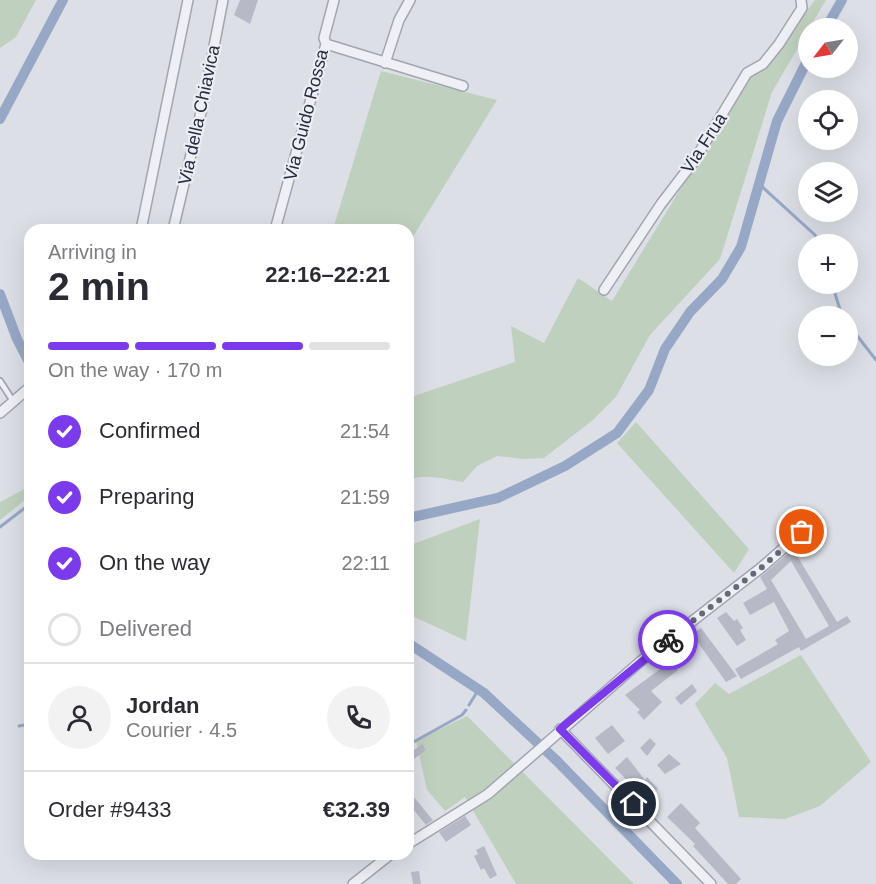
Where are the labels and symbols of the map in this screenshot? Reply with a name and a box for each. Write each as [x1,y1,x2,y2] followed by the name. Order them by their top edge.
[798,18,858,78] north arrow
[174,42,224,187] street label: Via della Chiavica
[280,46,332,183] street label: Via Guido Rossa
[677,108,731,177] street label: Via Frua
[776,506,827,557] pin
[638,610,698,670] courier
[608,778,659,829] pin

